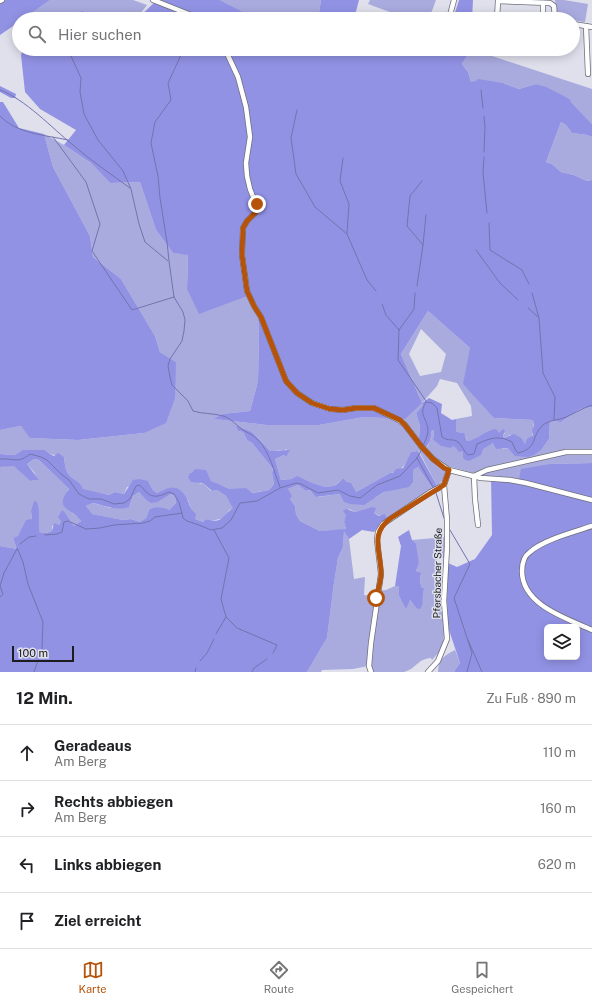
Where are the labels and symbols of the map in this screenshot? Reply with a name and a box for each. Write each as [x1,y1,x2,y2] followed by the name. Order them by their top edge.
[248,195,266,213] route end
[430,527,444,618] street label: Pfersbacher Straße
[367,589,385,607] route start
[12,644,74,663] scale bar

